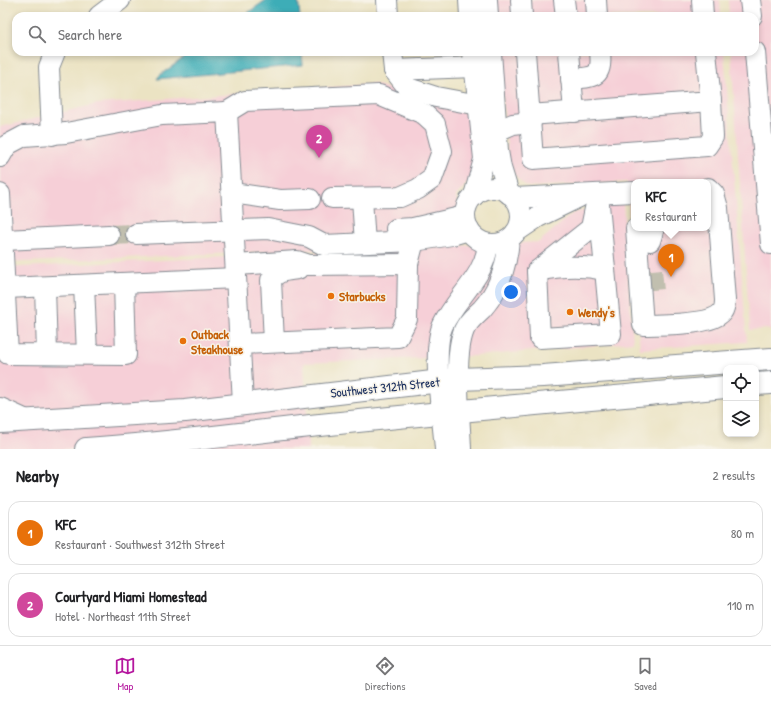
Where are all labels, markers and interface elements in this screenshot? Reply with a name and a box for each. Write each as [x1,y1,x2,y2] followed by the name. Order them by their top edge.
[12,12,759,56] search box
[26,23,48,45] icon: search
[58,24,122,45] text: Search here
[306,125,332,158] pin: 2
[631,179,711,231] popup
[645,186,667,207] text: KFC
[645,207,697,225] text: Restaurant
[658,244,684,277] pin: 1
[501,282,521,302] your location
[339,287,386,305] place label: Starbucks
[326,291,336,301] marker: Starbucks
[578,303,615,322] place label: Wendy's
[565,307,575,317] marker: Wendy's
[191,325,244,358] place label: Outback Steakhouse
[178,336,188,346] marker: Outback Steakhouse
[723,365,759,437] map controls
[723,365,759,401] button: locate
[329,372,441,402] street label: Southwest 312th Street
[723,401,759,437] button: layers
[16,464,59,487] text: Nearby
[713,466,755,484] text: 2 results
[55,514,77,535] text: KFC
[28,524,32,542] text: 1
[731,524,754,542] text: 80 m
[55,535,225,553] text: Restaurant · Southwest 312th Street
[55,586,207,607] text: Courtyard Miami Homestead
[27,596,33,614] text: 2
[727,596,754,614] text: 110 m
[55,607,190,625] text: Hotel · Northeast 11th Street
[114,655,136,693] tab: Map
[365,655,406,693] tab: Directions
[634,655,657,693] tab: Saved

